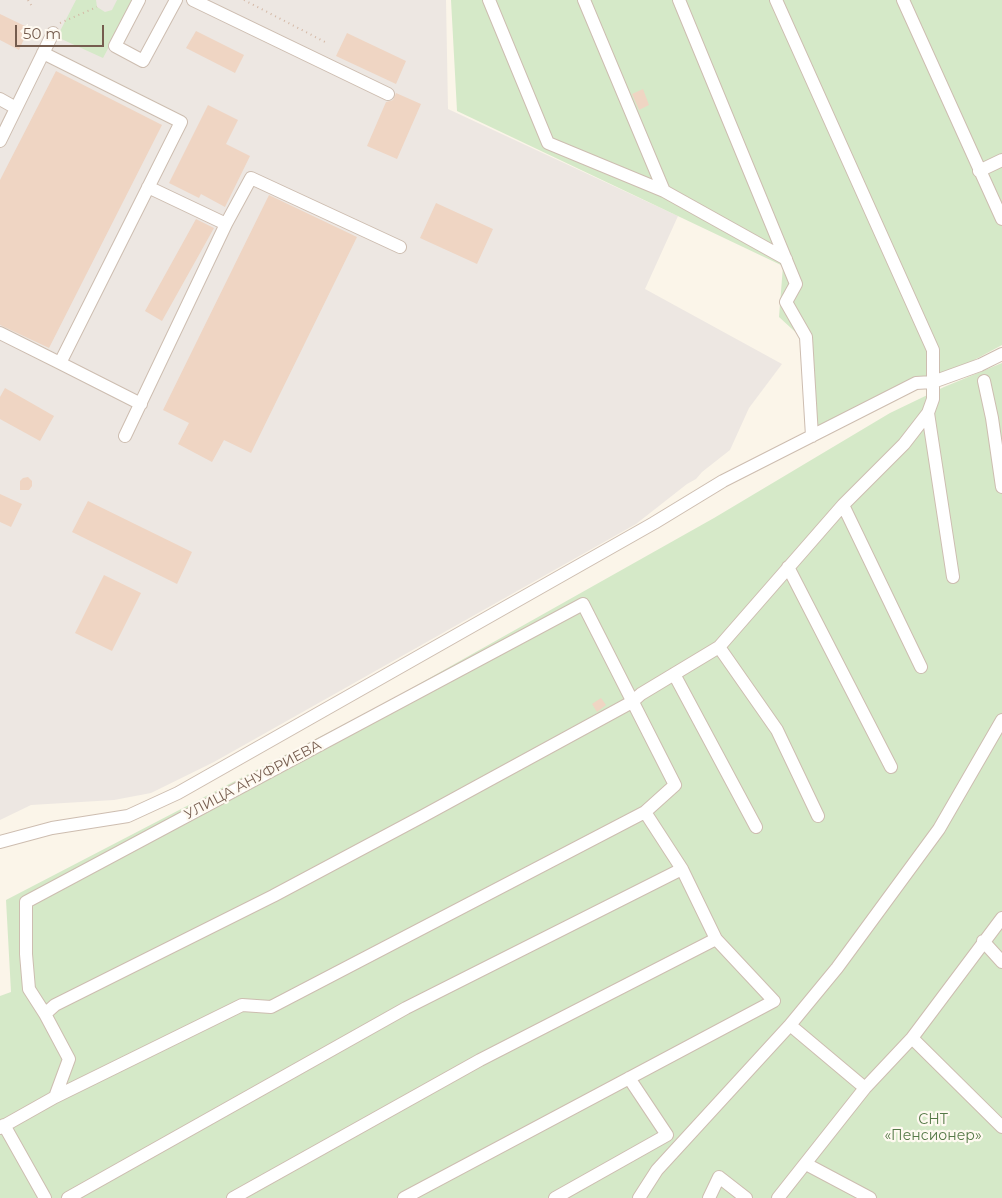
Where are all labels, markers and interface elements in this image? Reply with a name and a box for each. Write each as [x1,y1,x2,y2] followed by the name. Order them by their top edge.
[18,15,106,47] scale bar
[23,24,61,43] text: 50 m
[182,737,324,823] street label: УЛИЦА АНУФРИЕВА
[884,1112,982,1144] park label: СНТ «Пенсионер»

